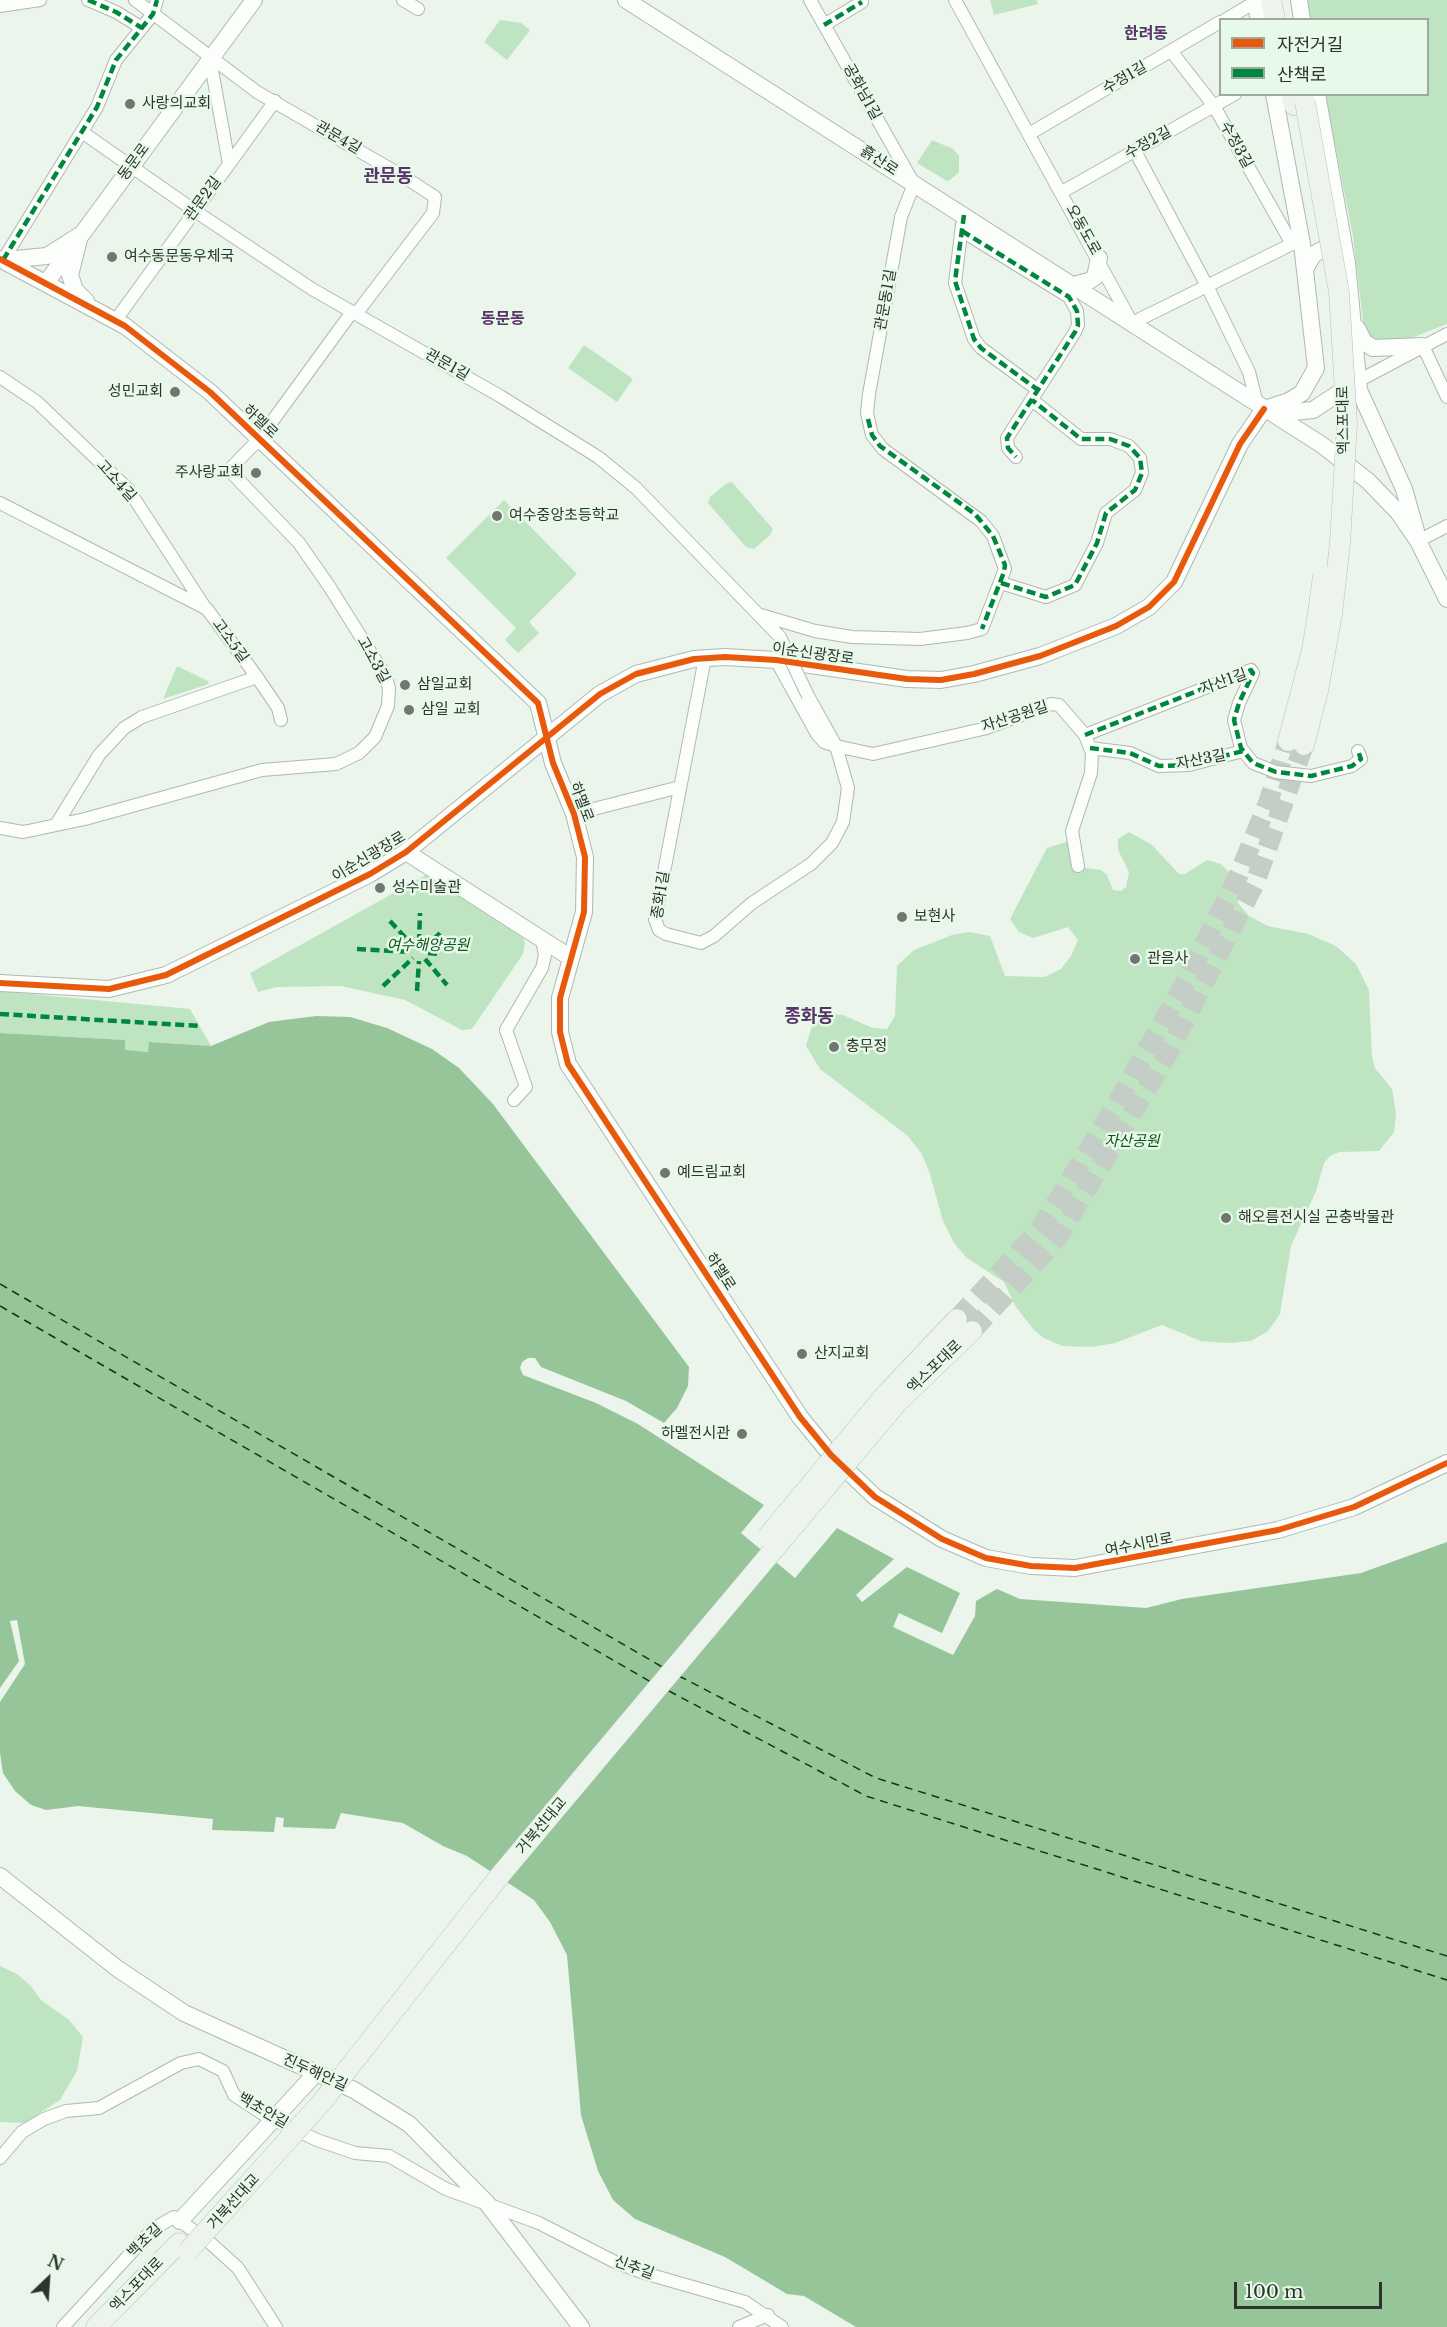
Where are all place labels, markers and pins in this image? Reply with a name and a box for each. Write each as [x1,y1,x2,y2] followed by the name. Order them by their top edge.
[142,95,211,113] place label: 사랑의교회
[123,97,137,111] marker: 사랑의교회
[124,248,234,266] place label: 여수동문동우체국
[105,250,119,264] marker: 여수동문동우체국
[108,383,163,401] place label: 성민교회
[168,385,182,399] marker: 성민교회
[175,464,244,482] place label: 주사랑교회
[249,466,263,480] marker: 주사랑교회
[509,507,619,525] place label: 여수중앙초등학교
[490,509,504,523] marker: 여수중앙초등학교
[417,676,472,694] place label: 삼일교회
[398,678,412,692] marker: 삼일교회
[421,701,481,719] place label: 삼일 교회
[402,703,416,717] marker: 삼일 교회
[392,879,461,897] place label: 성수미술관
[373,881,387,895] marker: 성수미술관
[914,908,955,926] place label: 보현사
[895,910,909,924] marker: 보현사
[1147,950,1188,968] place label: 관음사
[1128,952,1142,966] marker: 관음사
[846,1038,887,1056] place label: 충무정
[827,1040,841,1054] marker: 충무정
[677,1164,746,1182] place label: 예드림교회
[658,1166,672,1180] marker: 예드림교회
[1238,1209,1394,1227] place label: 해오름전시실 곤충박물관
[1219,1211,1233,1225] marker: 해오름전시실 곤충박물관
[814,1345,869,1363] place label: 산지교회
[795,1347,809,1361] marker: 산지교회
[661,1425,730,1443] place label: 하멜전시관
[735,1427,749,1441] marker: 하멜전시관

